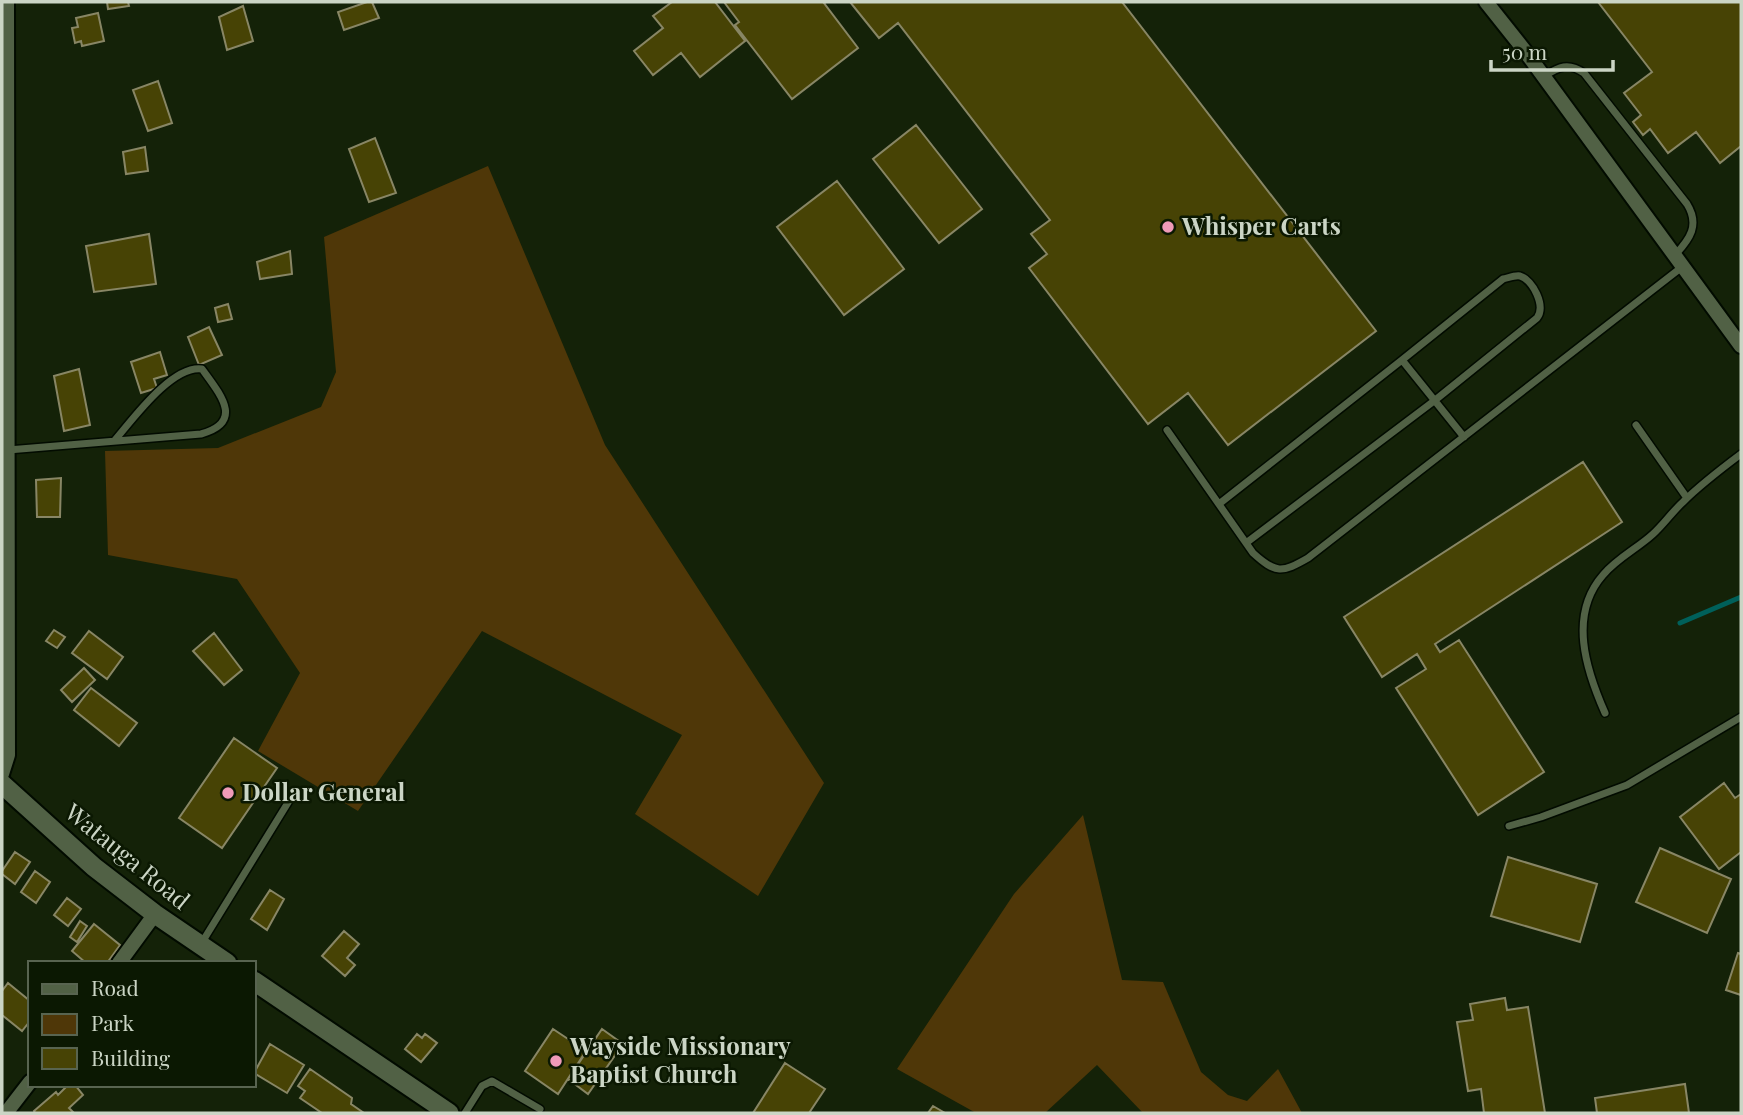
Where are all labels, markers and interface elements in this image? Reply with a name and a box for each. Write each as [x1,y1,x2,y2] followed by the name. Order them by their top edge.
[1491,28,1614,72] scale bar
[1502,37,1548,65] text: 50 m
[1181,209,1341,241] place label: Whisper Carts
[1160,219,1176,235] marker: Whisper Carts
[242,775,406,807] place label: Dollar General
[220,785,236,801] marker: Dollar General
[59,795,197,916] street label: Watauga Road
[28,961,256,1087] legend
[91,973,139,1001] text: Road
[91,1008,135,1036] text: Park
[569,1029,791,1089] place label: Wayside Missionary Baptist Church
[91,1043,170,1071] text: Building
[548,1053,564,1069] marker: Wayside Missionary Baptist Church

